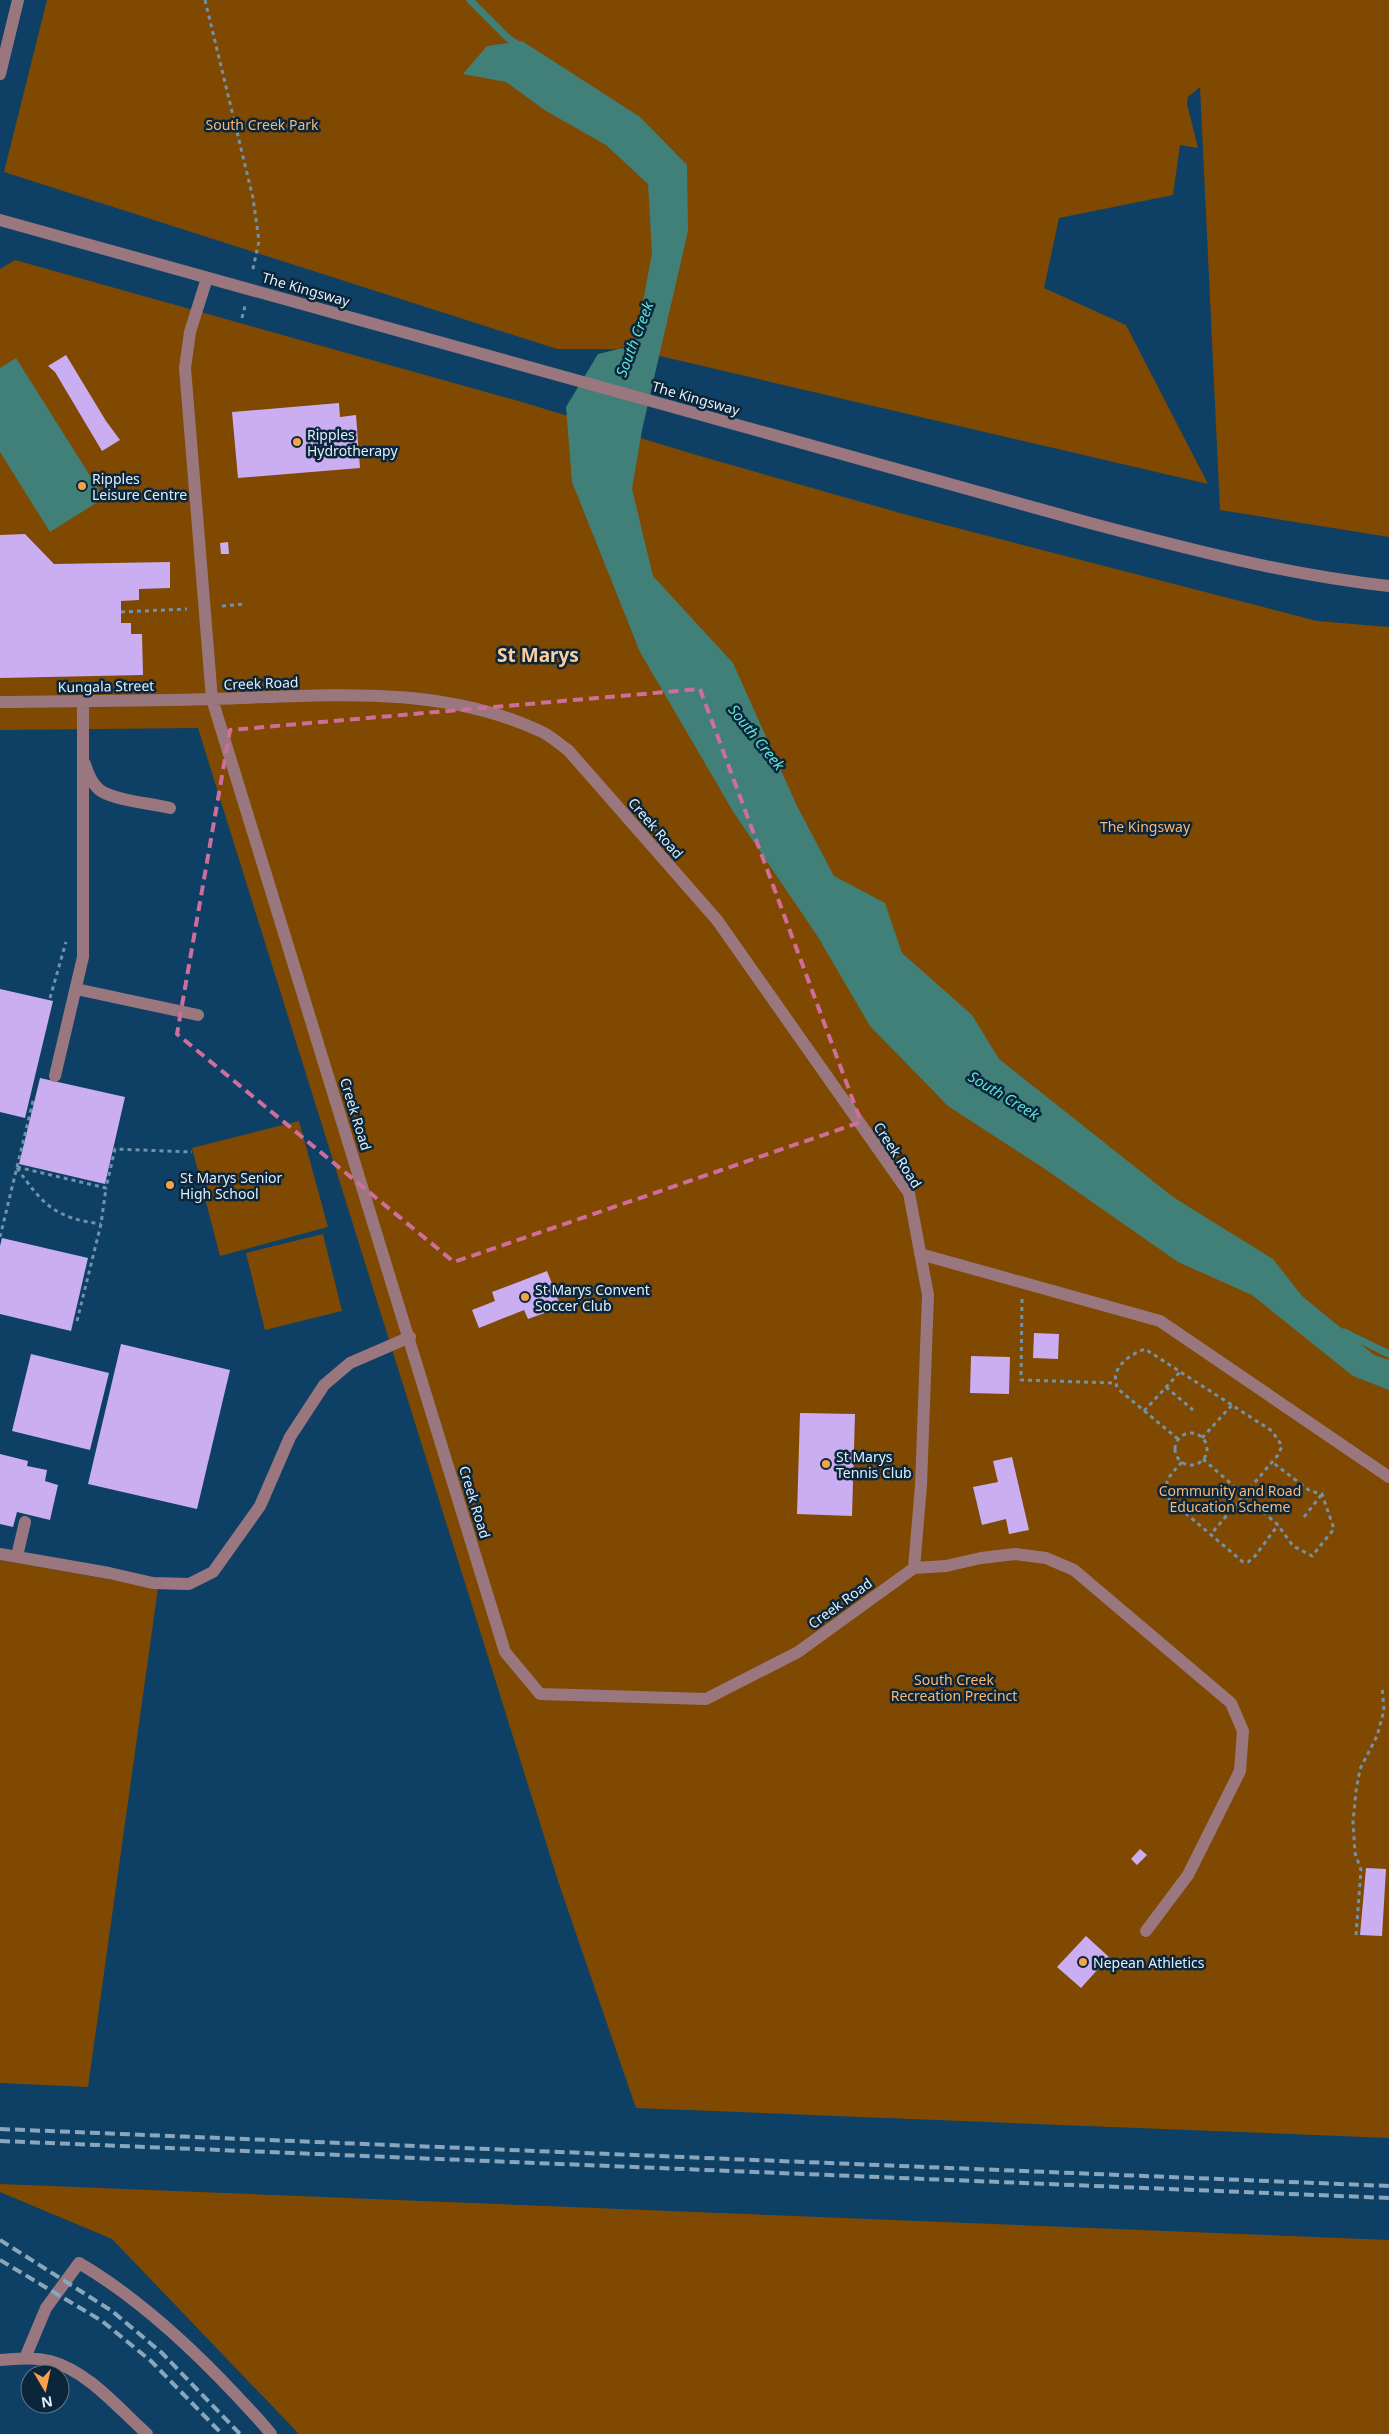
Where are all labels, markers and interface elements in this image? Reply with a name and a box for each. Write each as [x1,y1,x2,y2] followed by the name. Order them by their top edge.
[206,115,319,134] park label: South Creek Park
[260,267,353,311] street label: The Kingsway
[610,298,658,380] water label: South Creek
[650,376,743,420] street label: The Kingsway
[307,425,398,460] place label: Ripples Hydrotherapy
[291,436,303,448] marker: Ripples Hydrotherapy
[92,469,187,504] place label: Ripples Leisure Centre
[76,480,88,492] marker: Ripples Leisure Centre
[497,642,579,668] district label: St Marys
[223,672,299,694] street label: Creek Road
[58,676,154,696] street label: Kungala Street
[724,700,790,774] water label: South Creek
[624,794,688,862] street label: Creek Road
[1100,817,1191,836] park label: The Kingsway
[965,1066,1044,1124] water label: South Creek
[336,1075,376,1153] street label: Creek Road
[870,1118,926,1192] street label: Creek Road
[180,1168,283,1203] place label: St Marys Senior High School
[164,1179,176,1191] marker: St Marys Senior High School
[535,1280,650,1315] place label: St Marys Convent Soccer Club
[519,1291,531,1303] marker: St Marys Convent Soccer Club
[836,1447,912,1482] place label: St Marys Tennis Club
[820,1458,832,1470] marker: St Marys Tennis Club
[455,1463,495,1541] street label: Creek Road
[1159,1481,1301,1516] park label: Community and Road Education Scheme
[804,1573,876,1633] street label: Creek Road
[891,1670,1017,1705] park label: South Creek Recreation Precinct
[1093,1953,1205,1972] place label: Nepean Athletics
[1077,1956,1089,1968] marker: Nepean Athletics
[20,2364,70,2414] north arrow
[40,2392,54,2413] text: N

